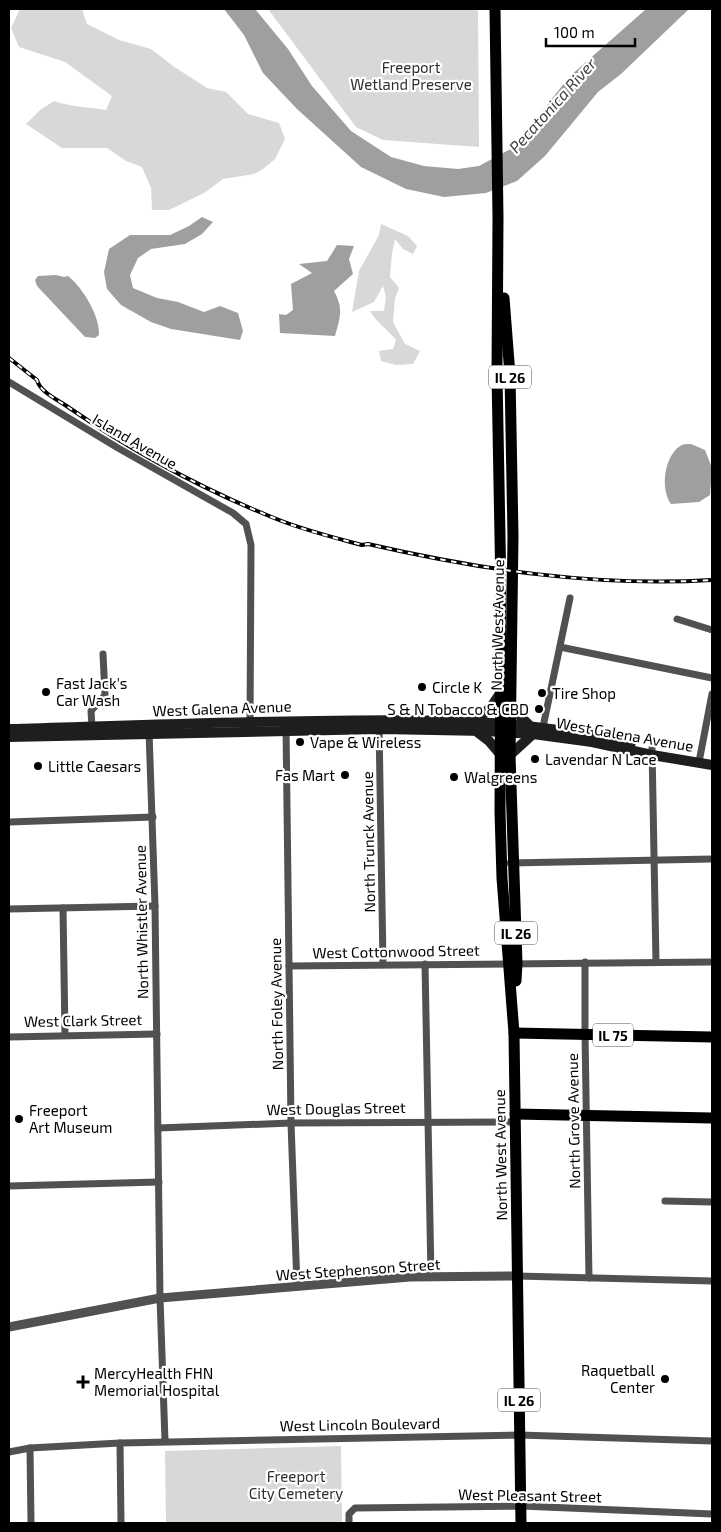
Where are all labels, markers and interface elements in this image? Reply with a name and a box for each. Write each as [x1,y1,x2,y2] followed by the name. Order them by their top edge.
[546,15,635,47] scale bar
[554,23,595,41] text: 100 m
[505,53,600,156] water label: Pecatonica River
[350,58,472,93] park label: Freeport Wetland Preserve
[489,366,531,388] road number: IL 26
[89,410,181,472] street label: Island Avenue
[487,559,507,691] street label: North West Avenue
[56,674,127,709] place label: Fast Jack's Car Wash
[432,678,482,696] place label: Circle K
[416,681,428,693] marker: Circle K
[552,684,616,702] place label: Tire Shop
[40,686,52,698] marker: Fast Jack's Car Wash
[536,687,548,699] marker: Tire Shop
[152,697,292,719] street label: West Galena Avenue
[387,700,529,718] place label: S & N Tobacco & CBD
[533,703,545,715] marker: S & N Tobacco & CBD
[555,713,695,755] street label: West Galena Avenue
[310,733,421,751] place label: Vape & Wireless
[294,736,306,748] marker: Vape & Wireless
[545,750,657,768] place label: Lavendar N Lace
[529,753,541,765] marker: Lavendar N Lace
[48,757,141,775] place label: Little Caesars
[32,760,44,772] marker: Little Caesars
[275,766,335,784] place label: Fas Mart
[464,768,537,786] place label: Walgreens
[339,769,351,781] marker: Fas Mart
[358,771,378,913] street label: North Trunck Avenue
[448,771,460,783] marker: Walgreens
[131,845,151,999] street label: North Whistler Avenue
[495,921,537,944] road number: IL 26
[266,938,286,1070] street label: North Foley Avenue
[312,941,480,961] street label: West Cottonwood Street
[24,1010,143,1030] street label: West Clark Street
[593,1024,633,1046] road number: IL 75
[563,1053,583,1189] street label: North Grove Avenue
[490,1089,510,1221] street label: North West Avenue
[266,1098,406,1118] street label: West Douglas Street
[29,1101,112,1136] place label: Freeport Art Museum
[13,1113,25,1125] marker: Freeport Art Museum
[275,1254,441,1284] street label: West Stephenson Street
[581,1361,656,1396] place label: Raquetball Center
[94,1364,220,1399] place label: MercyHealth FHN Memorial Hospital
[659,1373,671,1385] marker: Raquetball Center
[76,1375,90,1389] marker: MercyHealth FHN Memorial Hospital
[498,1388,540,1412] road number: IL 26
[280,1414,440,1434] street label: West Lincoln Boulevard
[249,1467,343,1502] park label: Freeport City Cemetery
[458,1485,602,1505] street label: West Pleasant Street

